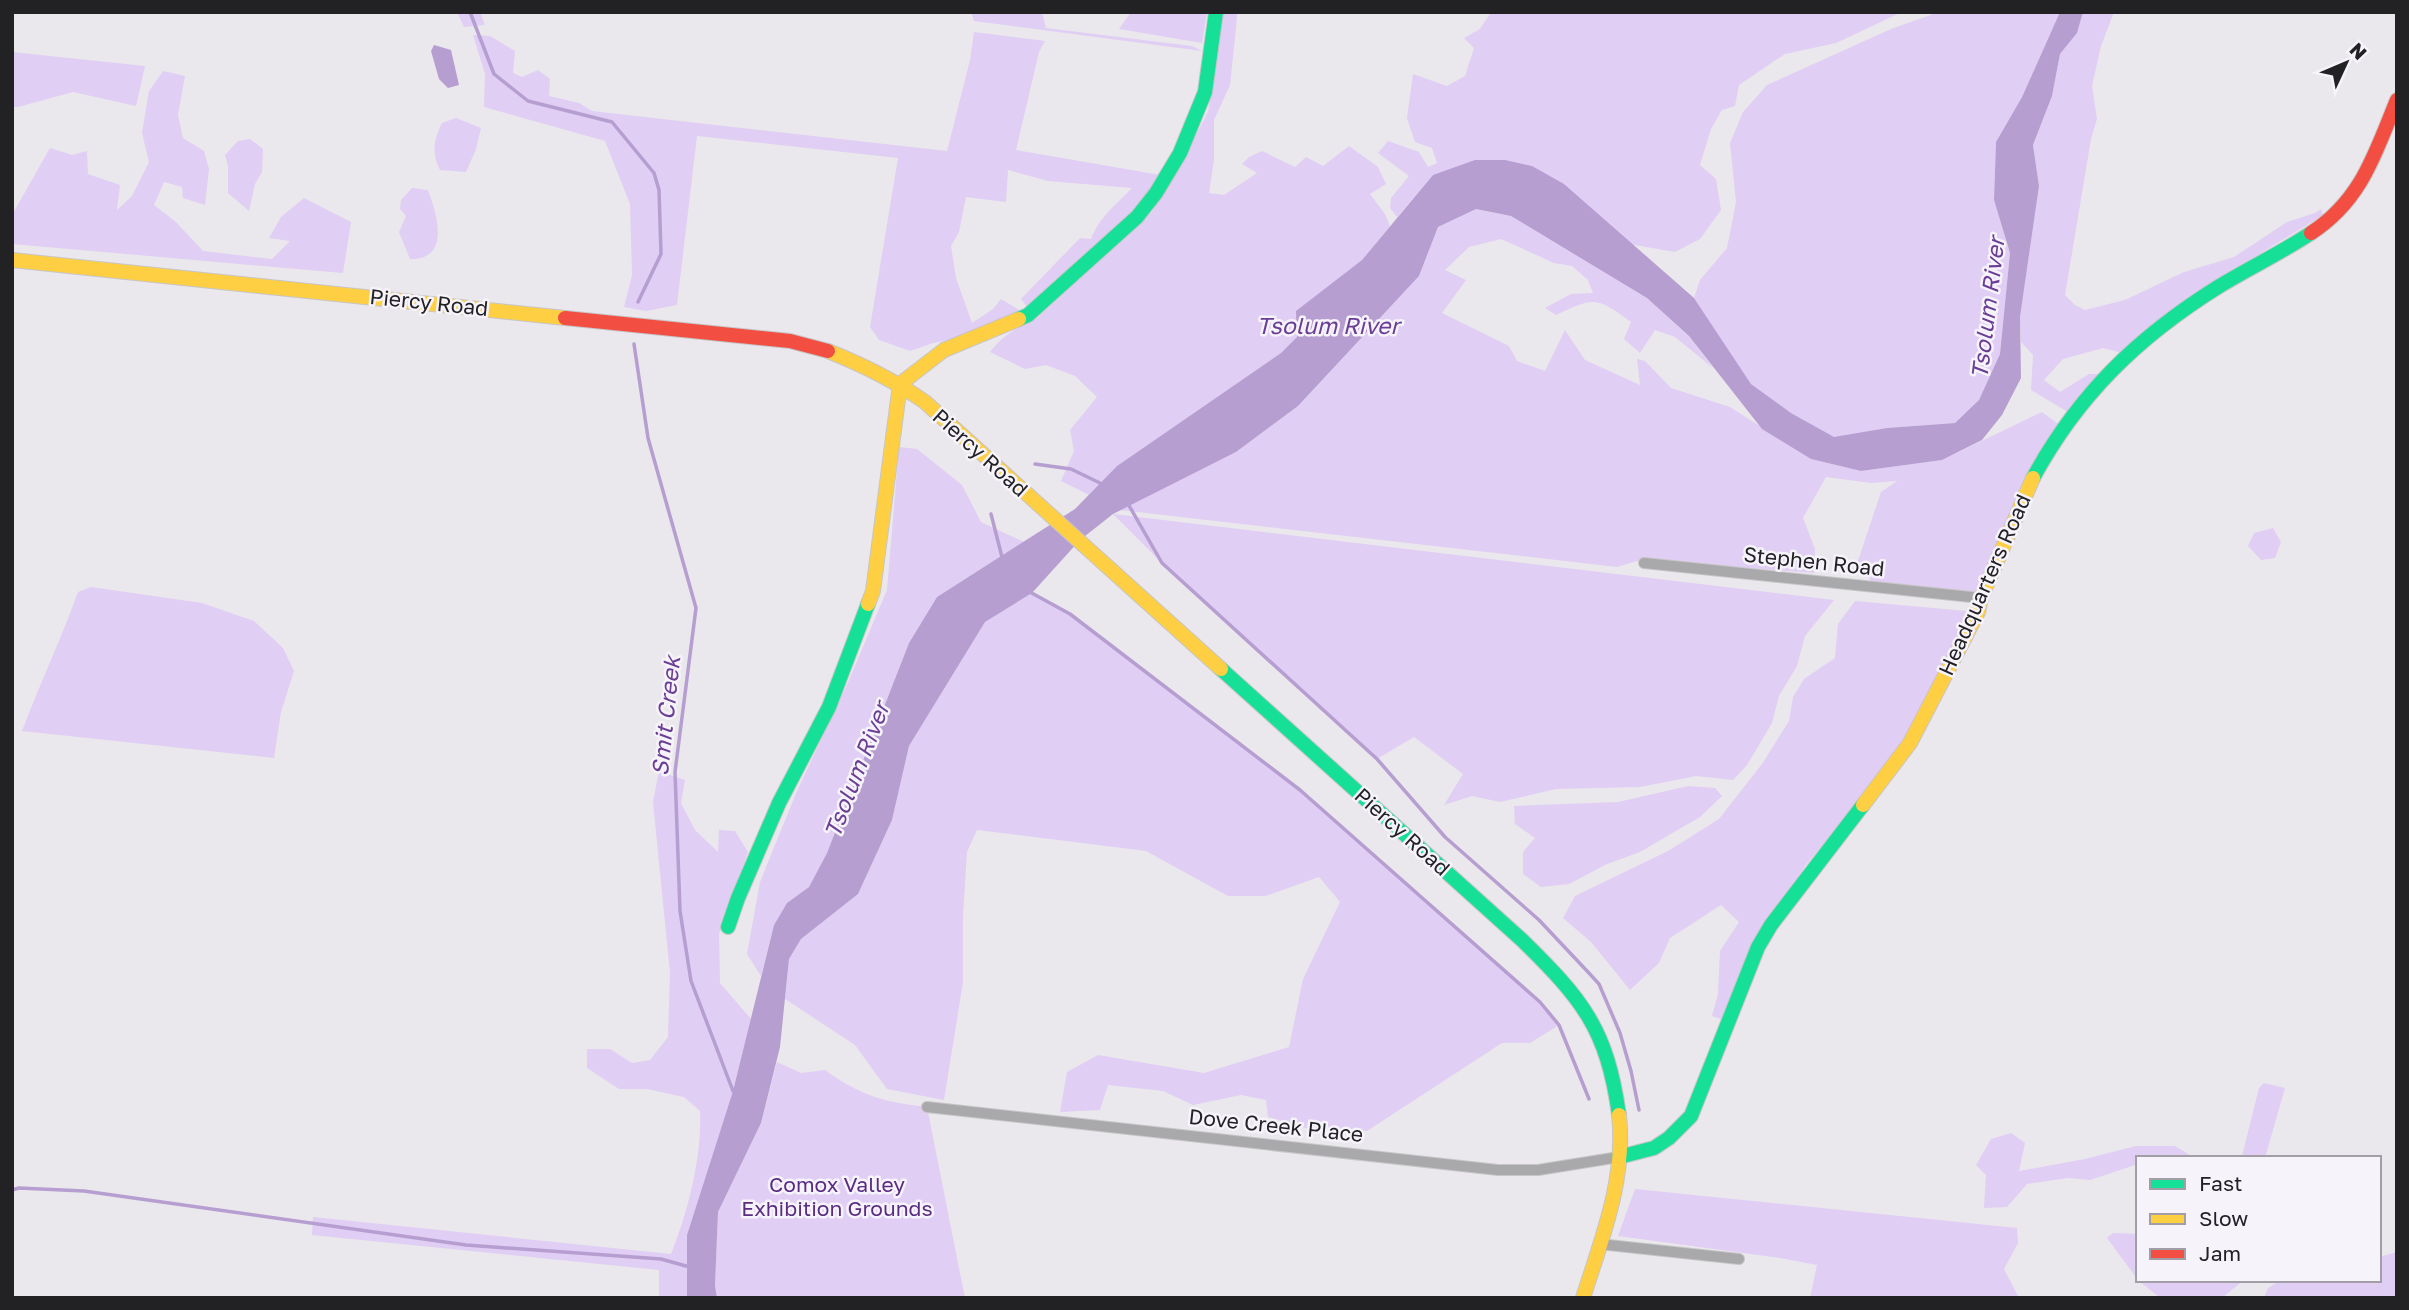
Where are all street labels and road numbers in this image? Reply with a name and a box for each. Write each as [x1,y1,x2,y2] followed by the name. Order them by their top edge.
[369,283,490,321] street label: Piercy Road
[928,403,1034,502] street label: Piercy Road
[1932,490,2036,679] street label: Headquarters Road
[1743,541,1886,581] street label: Stephen Road
[1350,782,1456,881] street label: Piercy Road
[1188,1103,1365,1147] street label: Dove Creek Place

